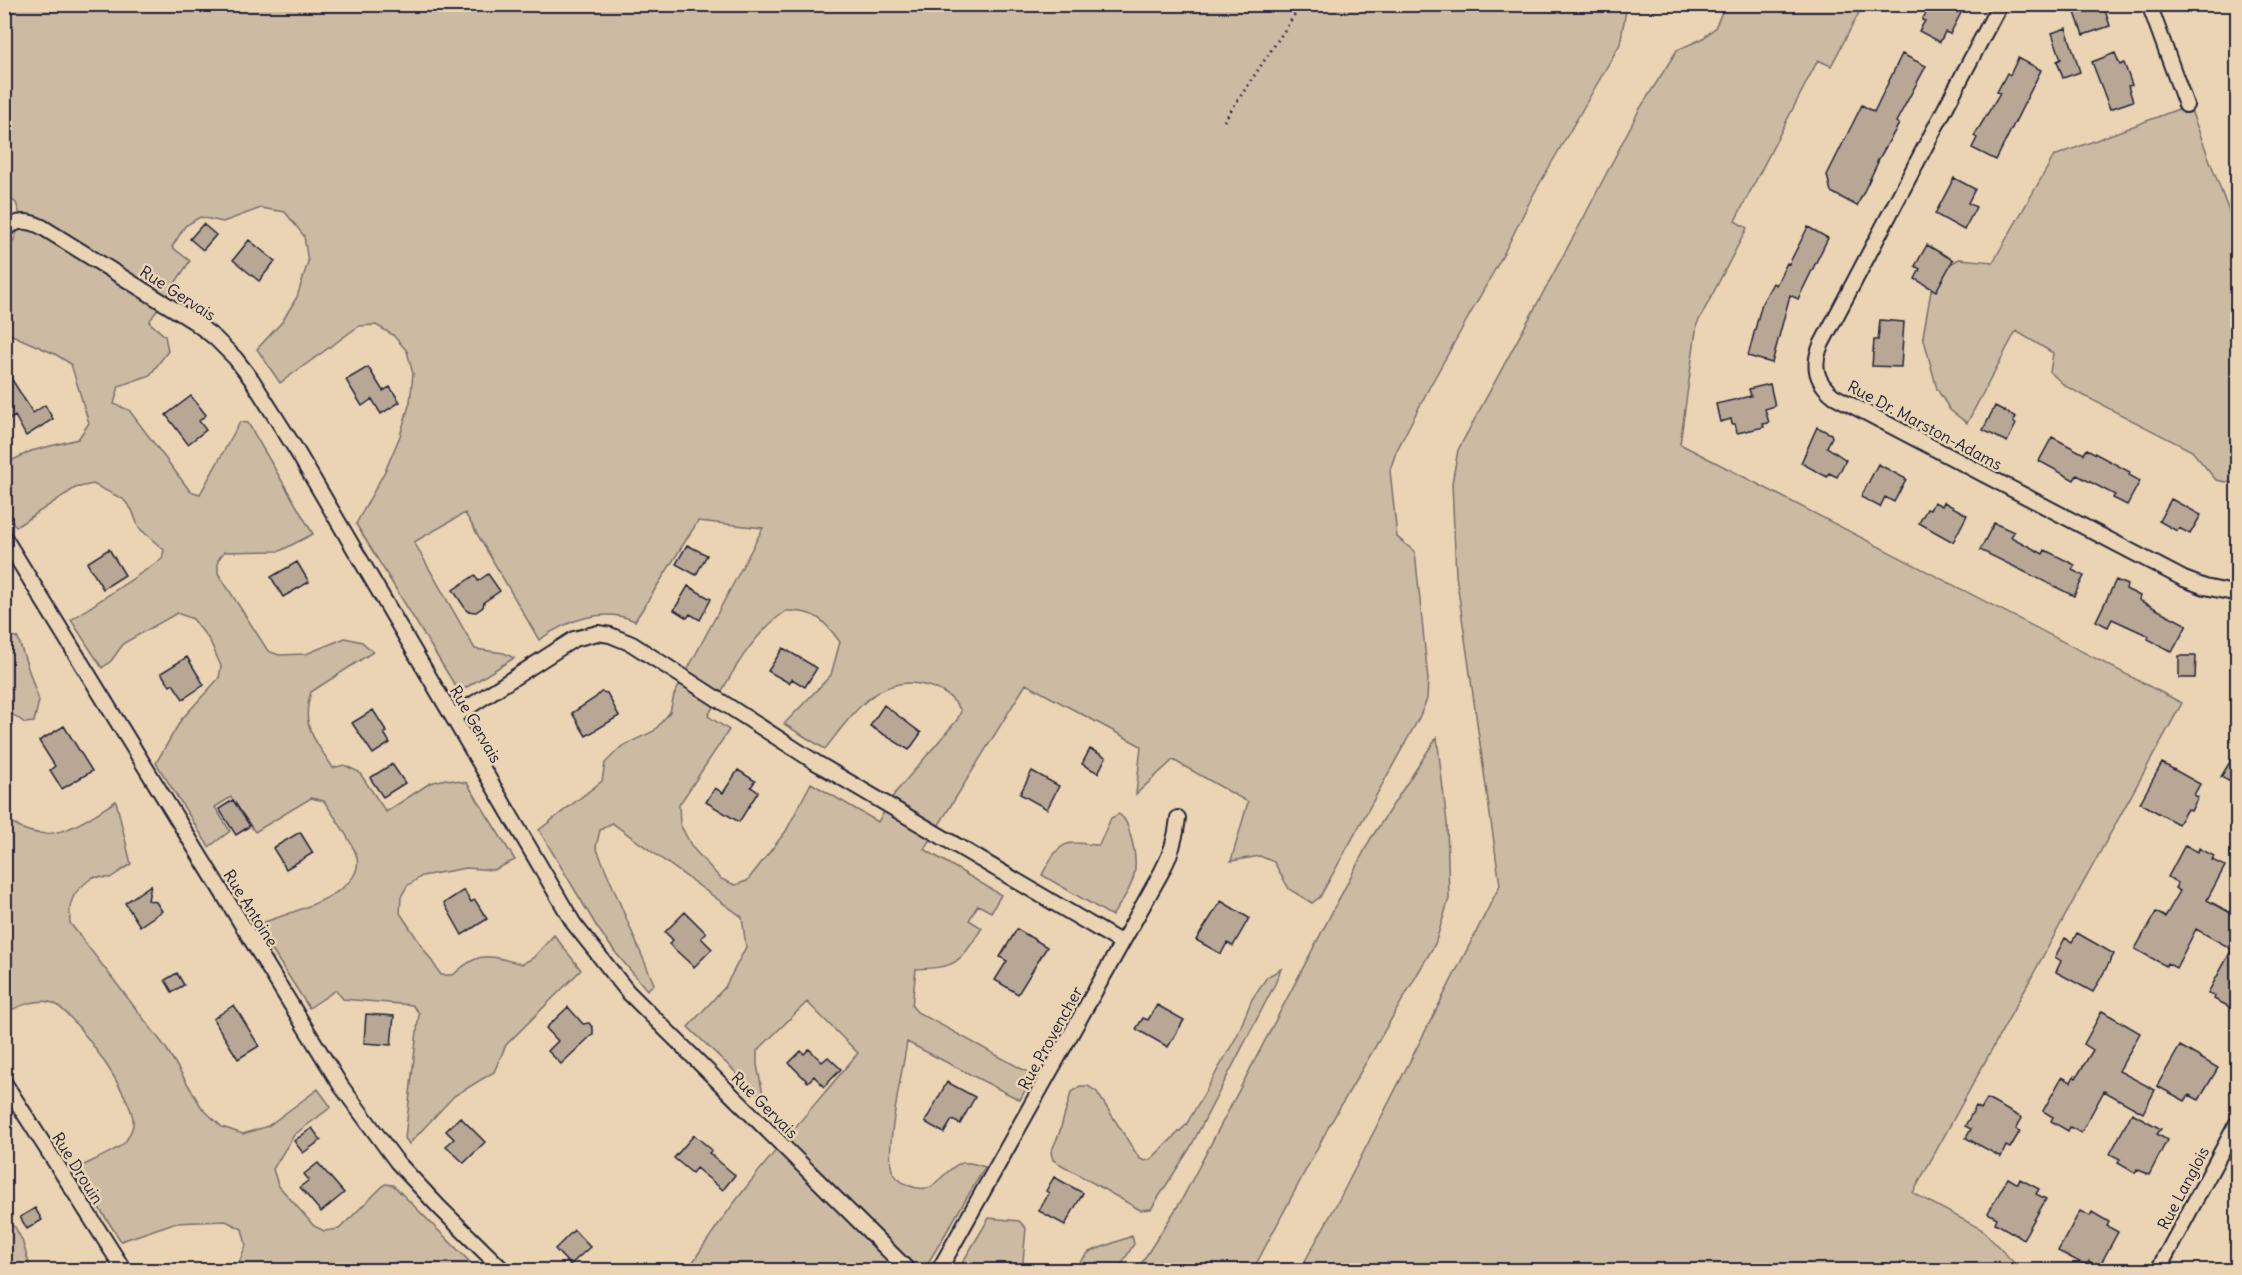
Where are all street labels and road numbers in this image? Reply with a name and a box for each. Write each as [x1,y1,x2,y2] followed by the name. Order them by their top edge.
[136,261,220,325] street label: Rue Gervais
[1844,376,2006,474] street label: Rue Dr. Marston-Adams
[446,682,506,766] street label: Rue Gervais
[219,866,283,950] street label: Rue Antoine
[1013,982,1087,1093] street label: Rue Provencher
[727,1067,803,1143] street label: Rue Gervais
[48,1128,108,1208] street label: Rue Drouin
[2153,1143,2213,1233] street label: Rue Langlois

